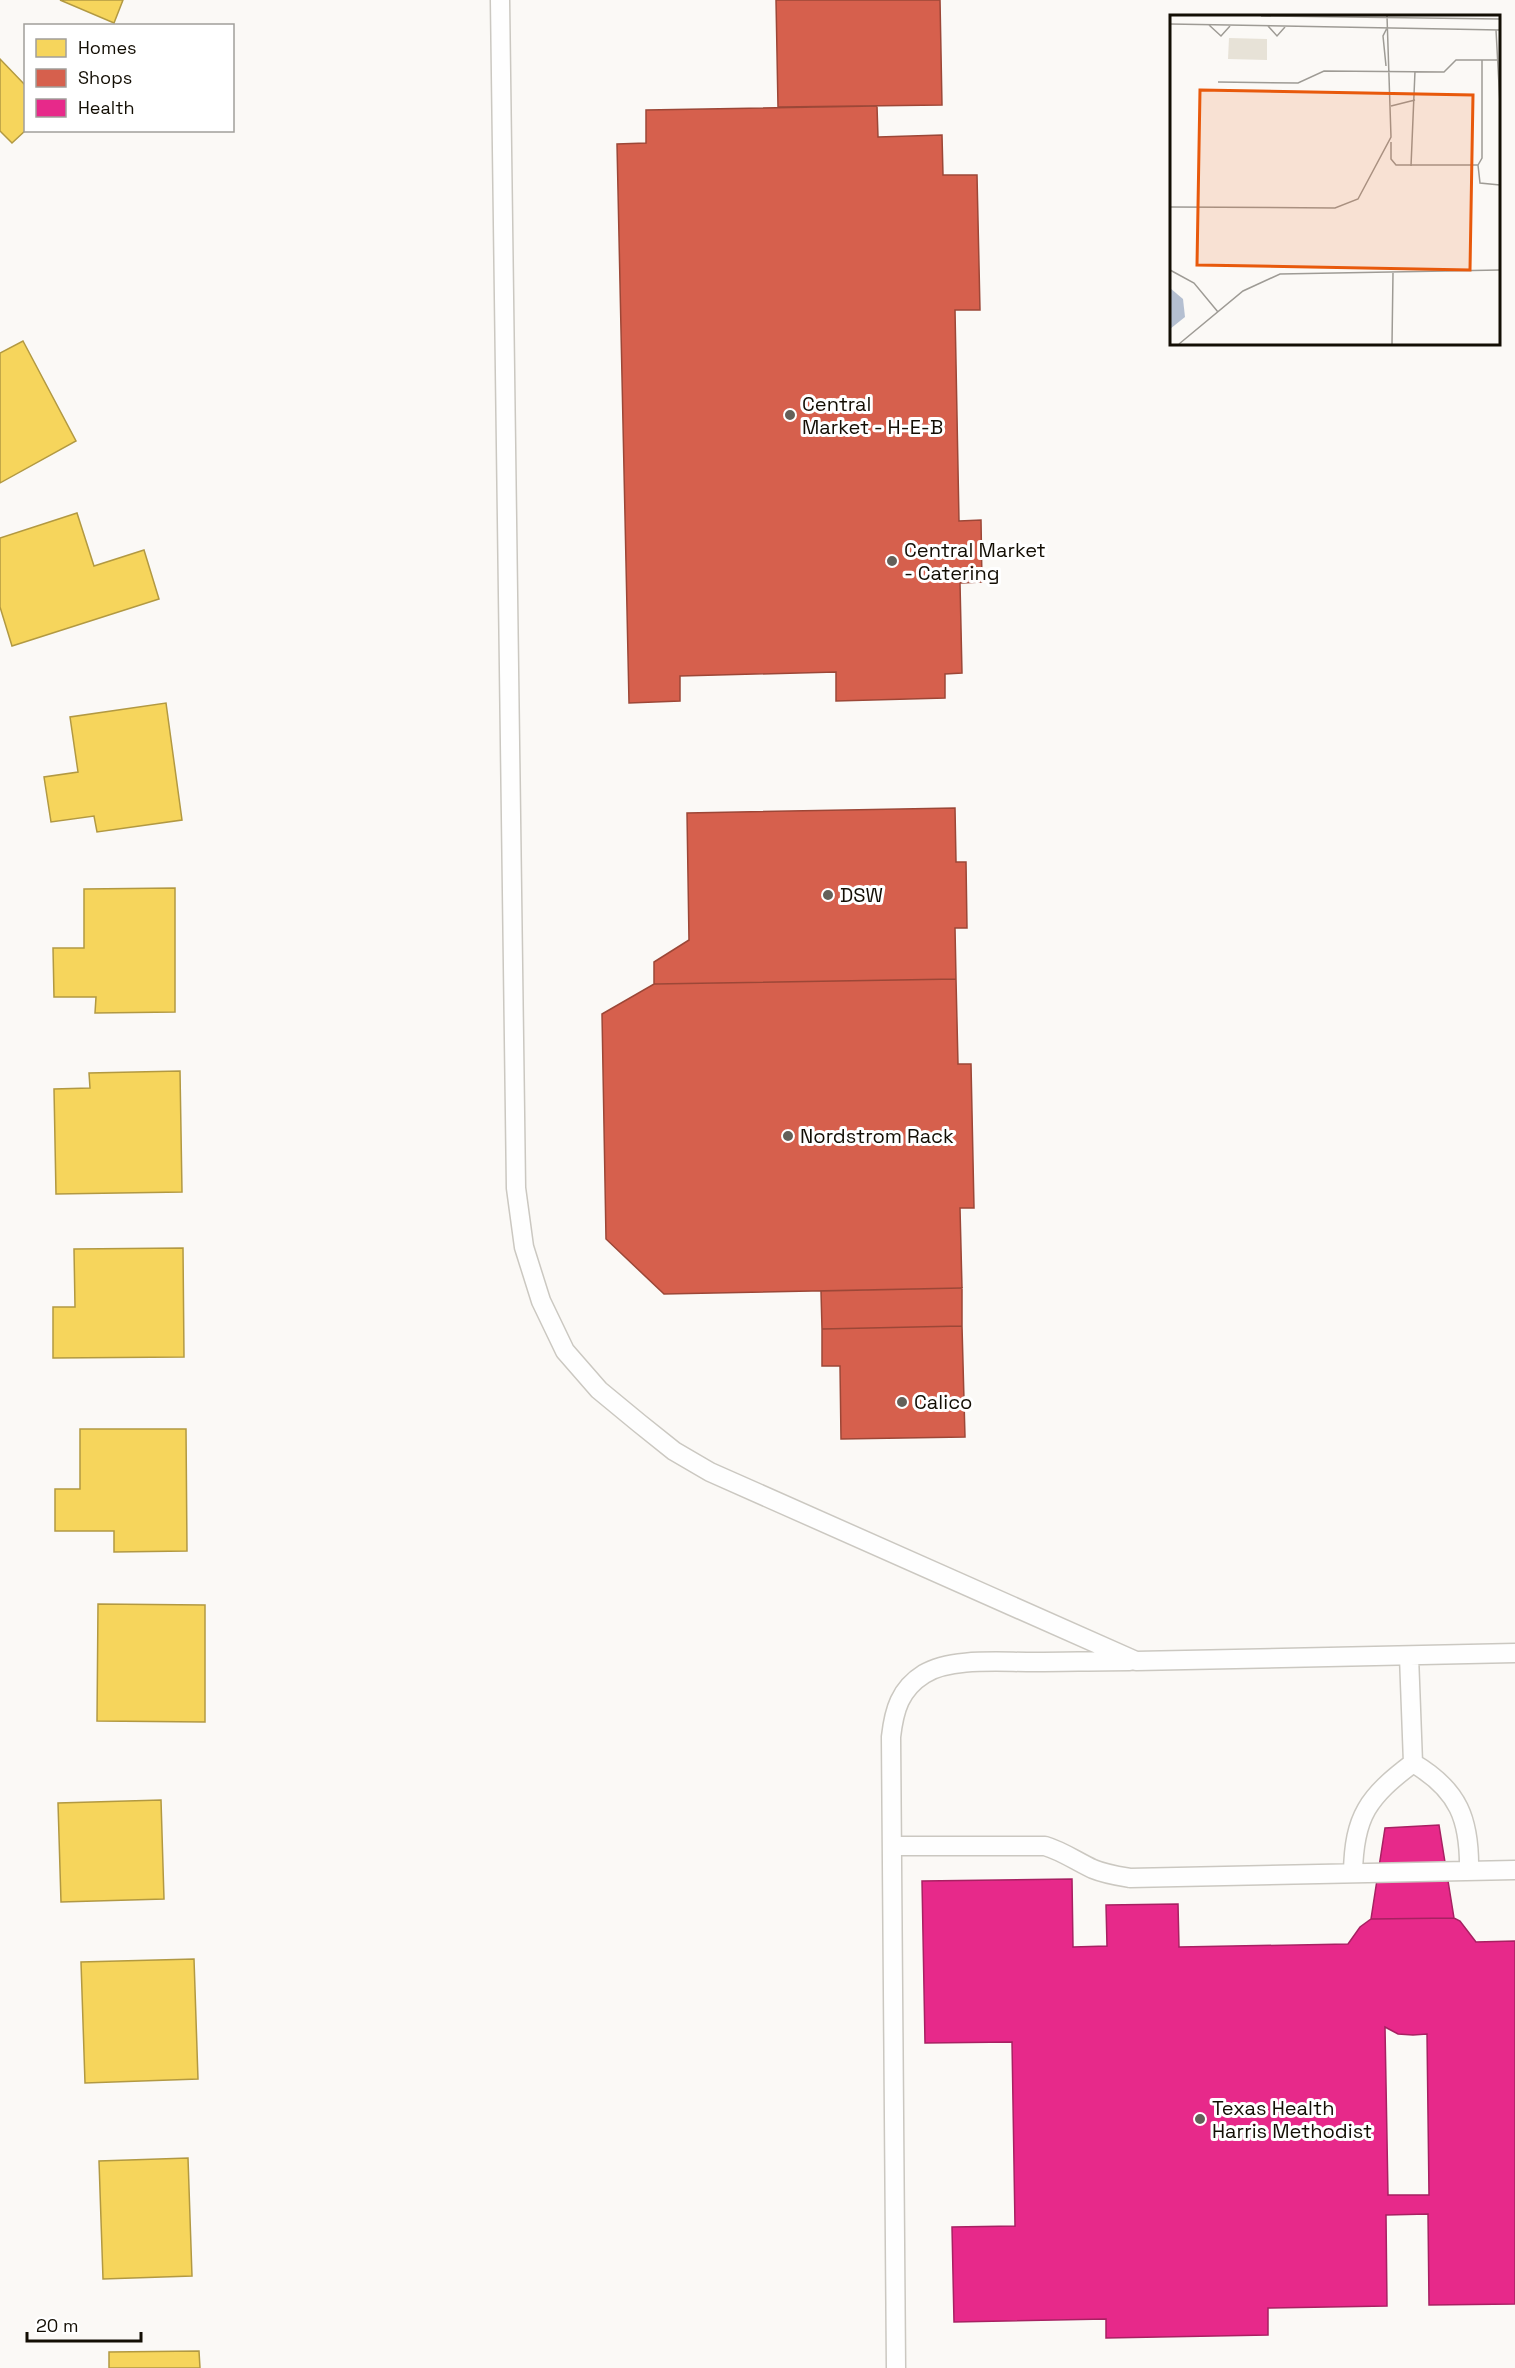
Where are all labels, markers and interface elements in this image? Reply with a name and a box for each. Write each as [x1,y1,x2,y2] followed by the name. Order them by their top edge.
[1170,15,1500,345] inset map
[24,24,234,132] legend
[78,36,137,59] text: Homes
[78,66,132,89] text: Shops
[78,96,135,119] text: Health
[802,391,943,440] place label: Central Market - H-E-B
[783,408,797,422] marker: Central Market - H-E-B
[904,537,1046,586] place label: Central Market - Catering
[885,554,899,568] marker: Central Market - Catering
[840,882,883,908] place label: DSW
[821,888,835,902] marker: DSW
[800,1123,954,1149] place label: Nordstrom Rack
[781,1129,795,1143] marker: Nordstrom Rack
[914,1389,972,1415] place label: Calico
[895,1395,909,1409] marker: Calico
[1212,2095,1372,2144] place label: Texas Health Harris Methodist
[1193,2112,1207,2126] marker: Texas Health Harris Methodist
[27,2305,141,2343] scale bar
[36,2314,79,2337] text: 20 m

